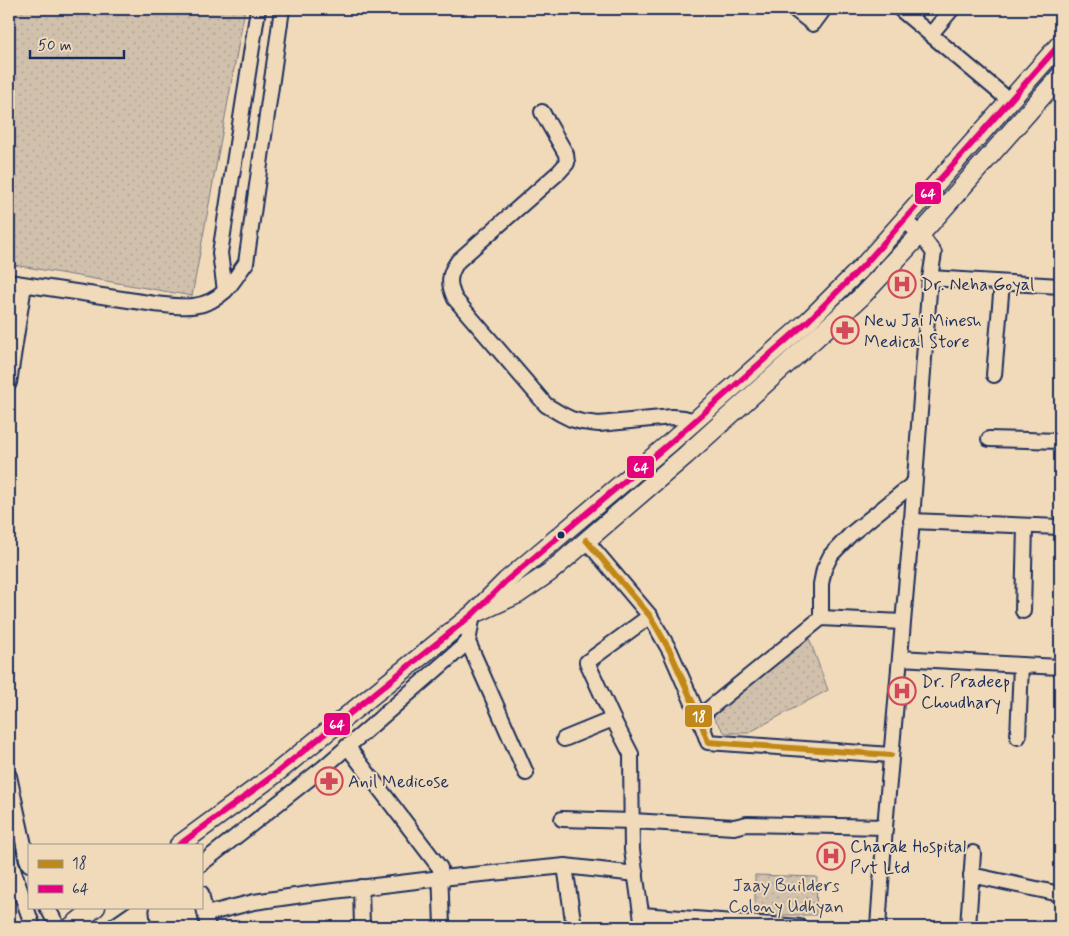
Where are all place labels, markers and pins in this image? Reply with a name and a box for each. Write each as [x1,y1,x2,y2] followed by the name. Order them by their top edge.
[887,269,917,299] hospital icon: Dr. Neha Goyal
[921,273,1034,297] place label: Dr. Neha Goyal
[864,309,982,354] place label: New Jai Minesh Medical Store
[830,315,860,345] pharmacy icon: New Jai Minesh Medical Store
[556,530,566,540] unlabelled marker
[921,670,1010,715] place label: Dr. Pradeep Choudhary
[887,676,917,706] hospital icon: Dr. Pradeep Choudhary
[314,766,344,796] pharmacy icon: Anil Medicose
[348,770,449,794] place label: Anil Medicose
[850,835,966,880] place label: Charak Hospital Pvt Ltd
[816,841,846,871] hospital icon: Charak Hospital Pvt Ltd

